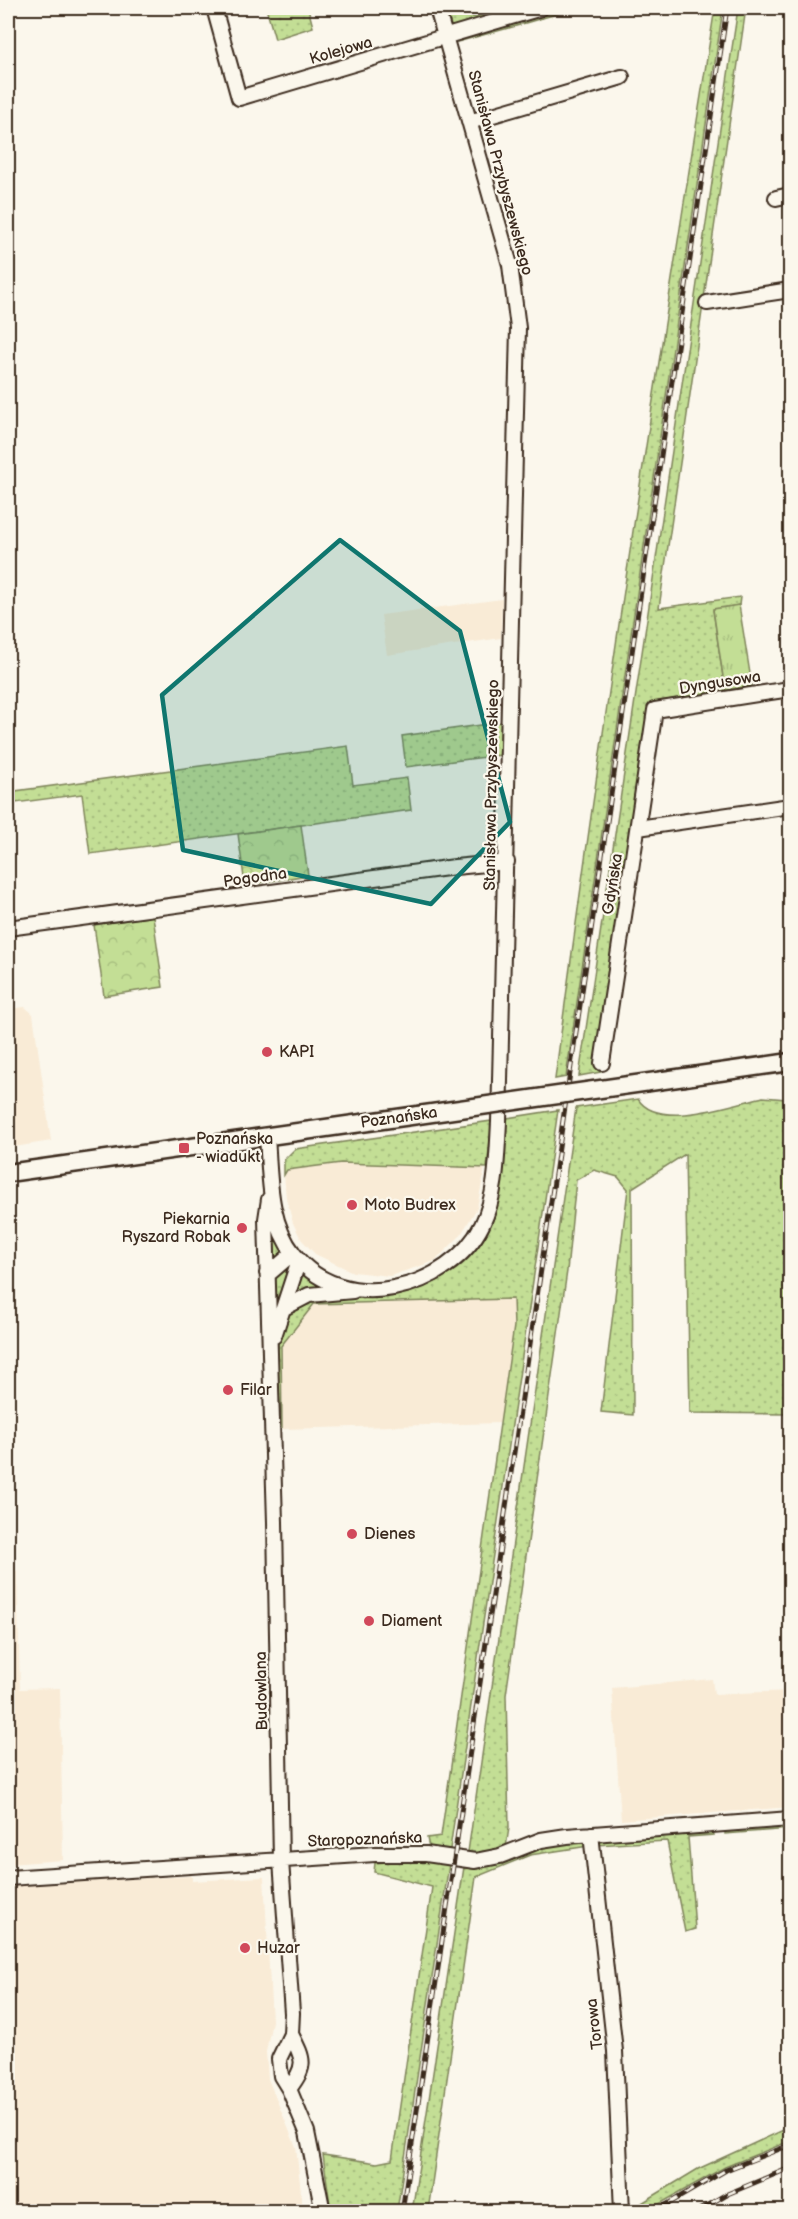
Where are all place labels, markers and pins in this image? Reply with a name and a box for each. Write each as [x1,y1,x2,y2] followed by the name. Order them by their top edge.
[279,1043,314,1062] place label: KAPI
[260,1045,274,1059] marker: KAPI
[196,1130,273,1167] place label: Poznańska - wiadukt
[177,1141,191,1155] marker: Poznańska - wiadukt
[364,1196,456,1215] place label: Moto Budrex
[345,1198,359,1212] marker: Moto Budrex
[122,1210,230,1247] place label: Piekarnia Ryszard Robak
[235,1221,249,1235] marker: Piekarnia Ryszard Robak
[240,1381,272,1400] place label: Filar
[221,1383,235,1397] marker: Filar
[364,1525,415,1544] place label: Dienes
[345,1527,359,1541] marker: Dienes
[381,1612,442,1631] place label: Diament
[362,1614,376,1628] marker: Diament
[257,1939,300,1958] place label: Huzar
[238,1941,252,1955] marker: Huzar

